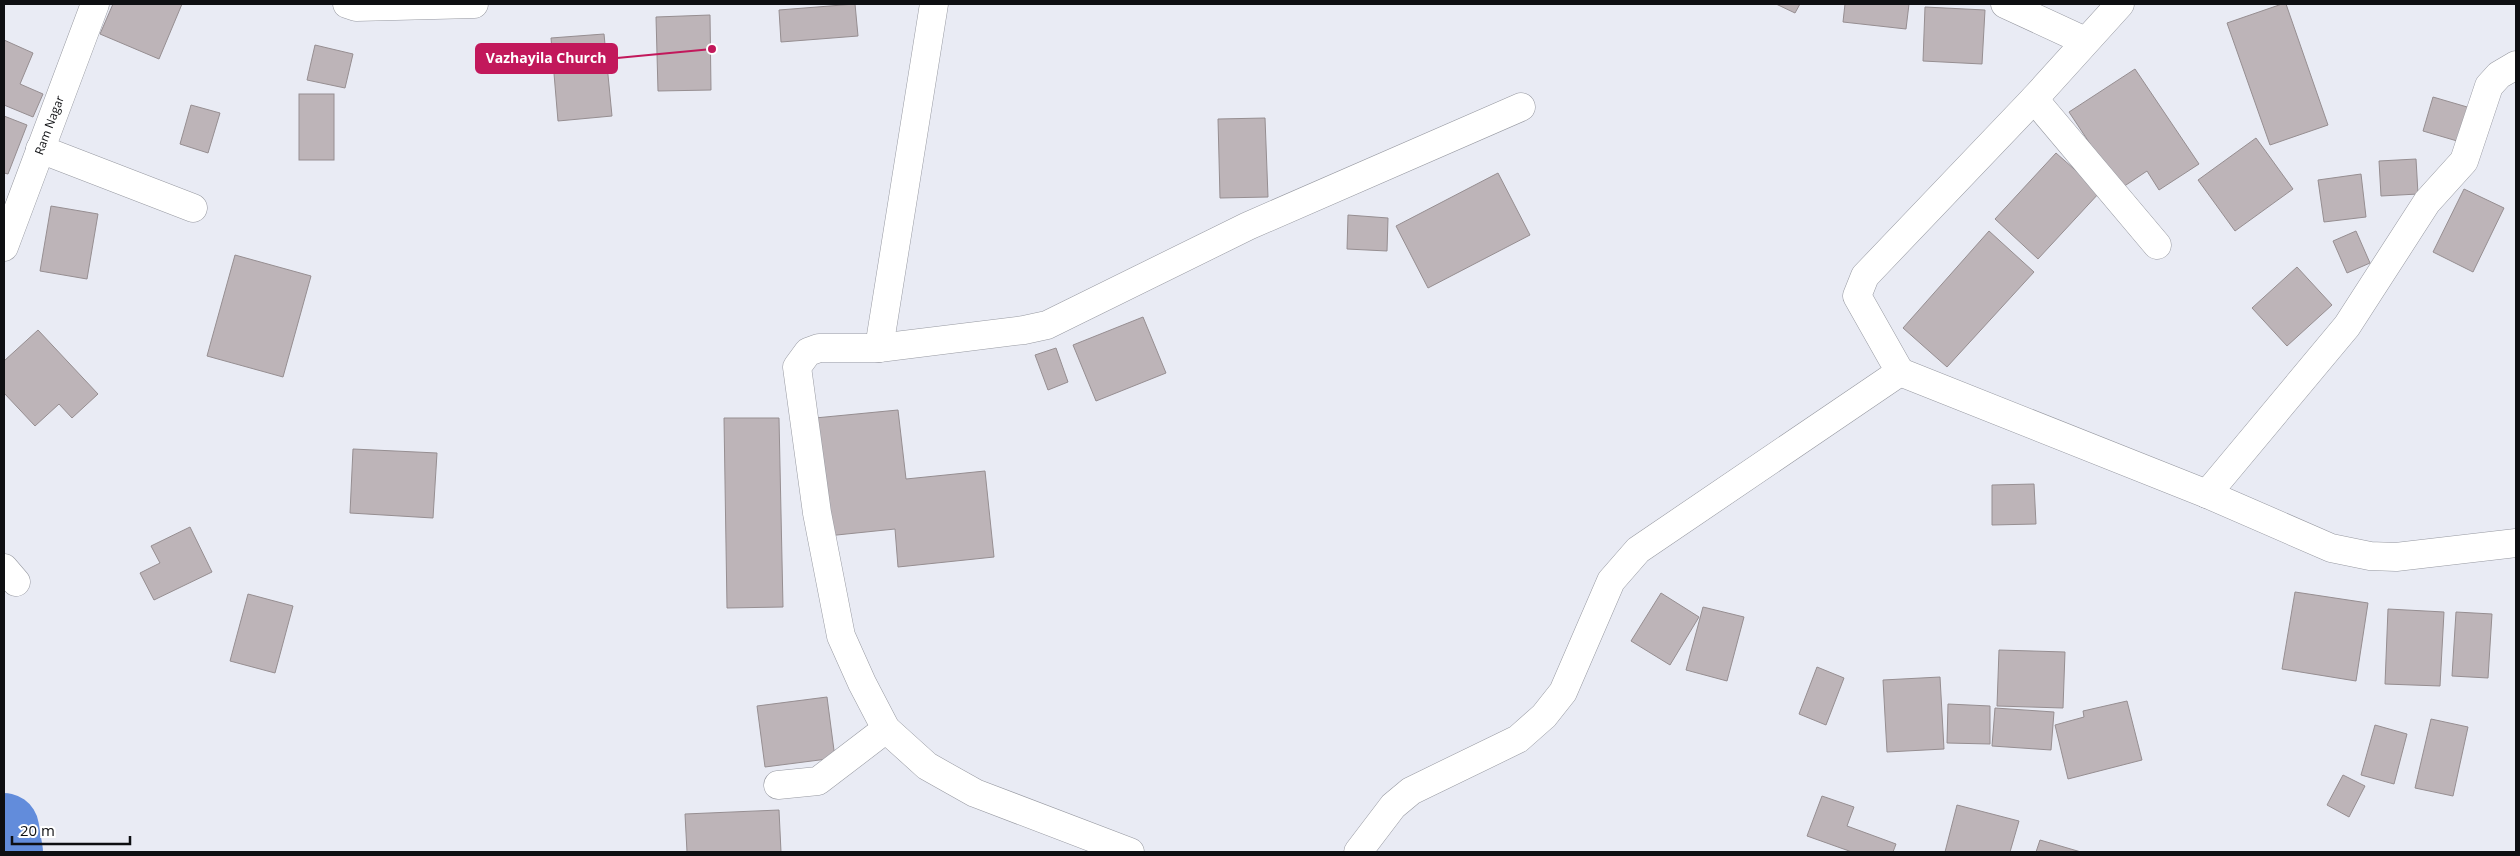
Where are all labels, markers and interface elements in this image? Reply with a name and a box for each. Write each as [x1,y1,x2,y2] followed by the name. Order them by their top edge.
[476,44,617,73] callout: Vazhayila Church
[486,48,606,67] text: Vazhayila Church
[30,93,68,157] street label: Ram Nagar
[12,814,130,846] scale bar
[20,820,55,840] text: 20 m

